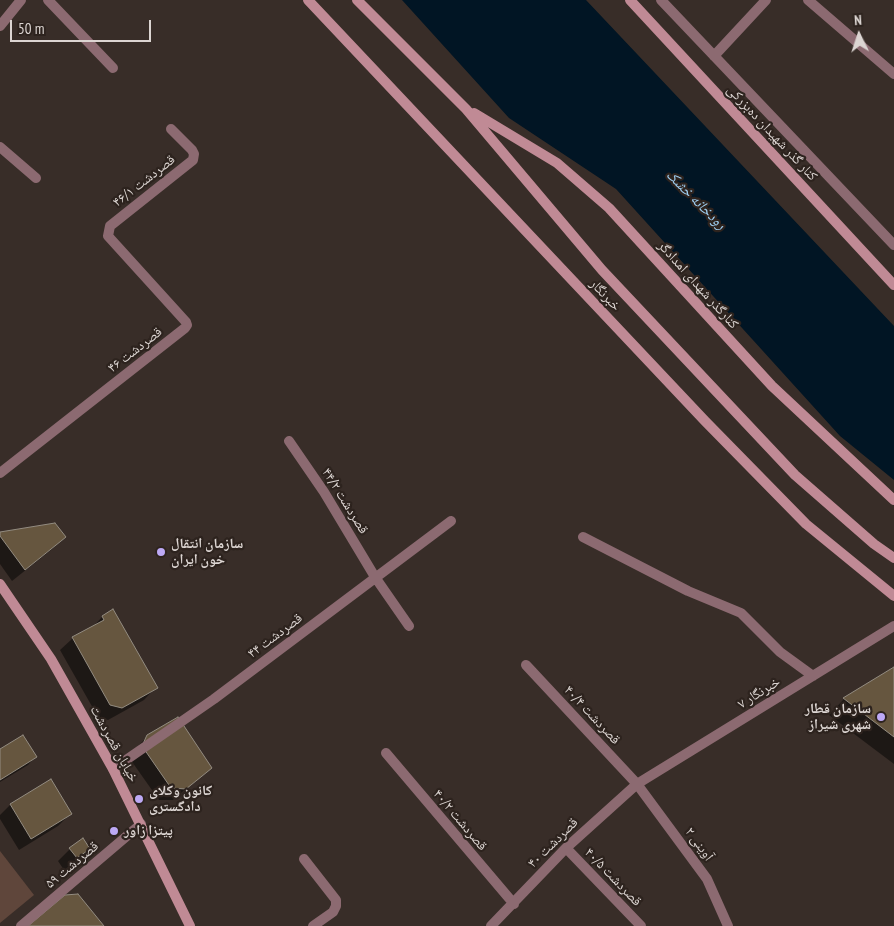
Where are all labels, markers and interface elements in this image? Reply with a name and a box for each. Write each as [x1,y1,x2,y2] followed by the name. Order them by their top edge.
[12,10,154,42] scale bar
[834,10,884,60] north arrow
[854,11,862,29] text: N
[18,19,44,38] text: 50 m
[723,81,821,185] street label: کنار گذر شهیدان ده‌بزرکی
[109,151,179,211] street label: ۴۶/۱ قصردشت
[662,166,730,234] water label: رودخانه خشک
[654,237,742,333] street label: کنارگذر شهدای امدادگر
[586,275,624,315] street label: خبرنگار
[104,324,166,376] street label: ۴۶ قصردشت
[318,465,372,537] street label: ۴۴/۲ قصردشت
[171,536,243,568] place label: سازمان انتقال خون ایران
[155,546,167,558] marker: سازمان انتقال خون ایران
[244,610,306,662] street label: ۴۴ قصردشت
[735,673,783,713] street label: ۷ خبرنگار
[560,682,624,748] street label: ۴۰/۴ قصردشت
[805,701,871,734] place label: سازمان قطار شهری شیراز
[86,703,142,785] street label: خیابان قصردشت
[875,711,887,723] marker: سازمان قطار شهری شیراز
[149,783,212,816] place label: کانون وکلای دادگستری
[430,786,490,854] street label: ۴۰/۲ قصردشت
[133,793,145,805] marker: کانون وکلای دادگستری
[524,814,582,872] street label: ۴۰ قصردشت
[124,823,173,839] place label: پیتزا زاور
[681,824,717,864] street label: ۲ آوینی
[108,825,120,837] marker: پیتزا زاور
[42,838,102,892] street label: ۵۹ قصردشت
[581,844,645,910] street label: ۴۰/۵ قصردشت

